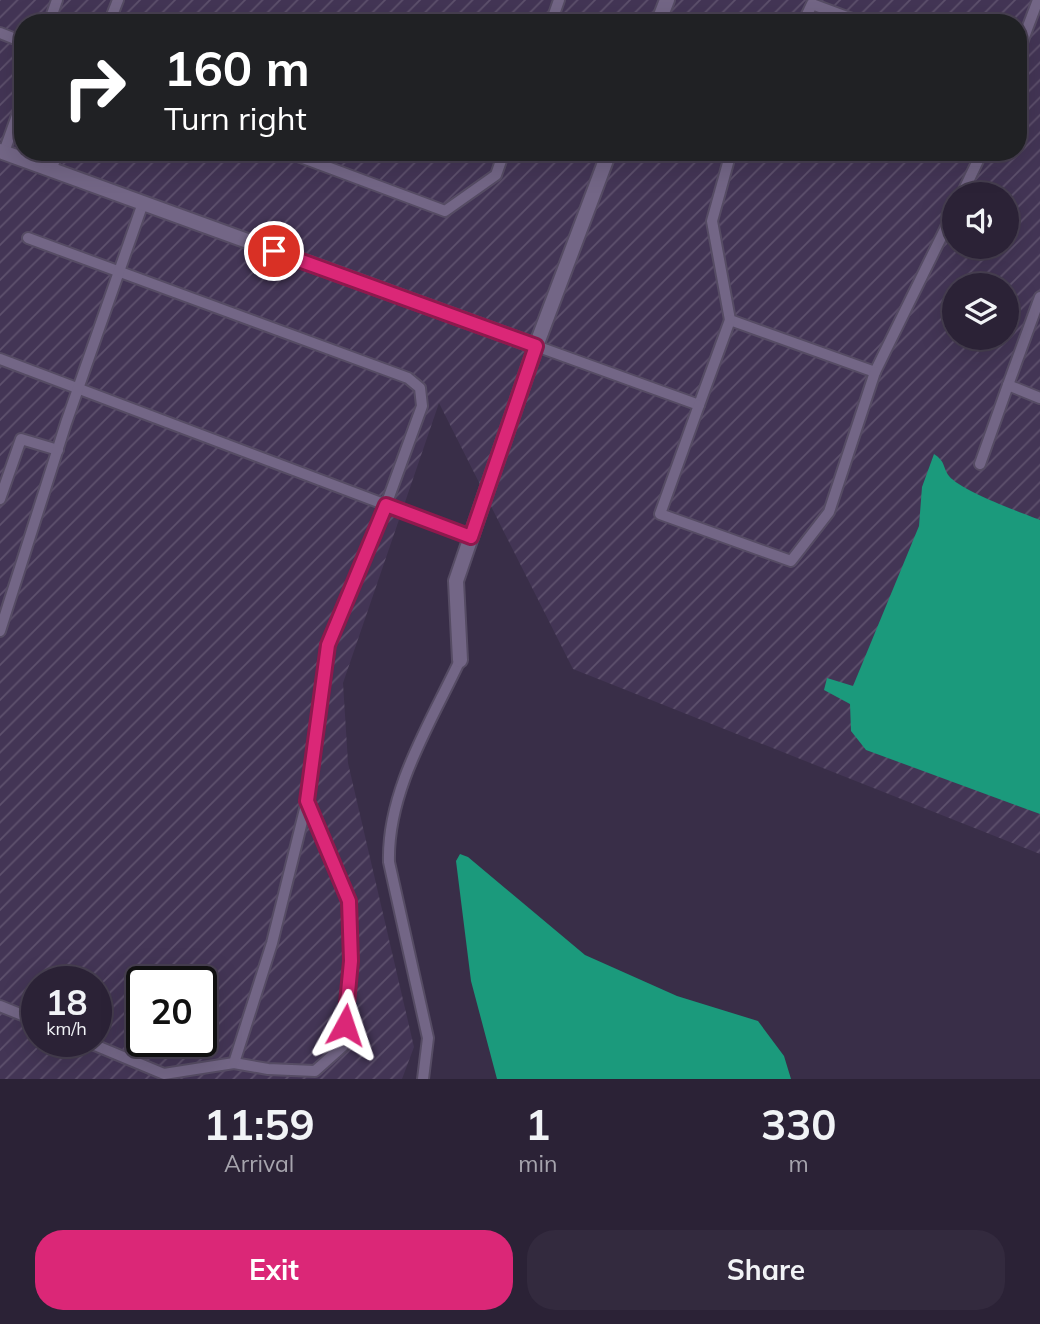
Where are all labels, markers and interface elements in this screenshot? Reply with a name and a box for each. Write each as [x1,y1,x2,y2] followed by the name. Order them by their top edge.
[164,37,310,98] text: 160 m
[49,42,140,133] icon: right
[164,98,307,138] text: Turn right
[942,182,1019,350] map controls
[942,182,1019,259] button: sound
[244,221,304,281] pin
[255,232,293,270] icon: arrive
[942,273,1019,350] button: layers
[126,966,217,1057] speed limit sign: 20
[45,980,88,1024] text: 18
[308,988,382,1062] position arrow
[46,1017,87,1040] text: km/h
[204,1098,315,1151] text: 11:59
[525,1098,550,1151] text: 1
[761,1098,836,1151] text: 330
[224,1149,294,1178] text: Arrival
[518,1149,557,1178] text: min
[789,1149,809,1178] text: m
[35,1230,513,1310] button: Exit
[527,1230,1005,1310] button: Share

